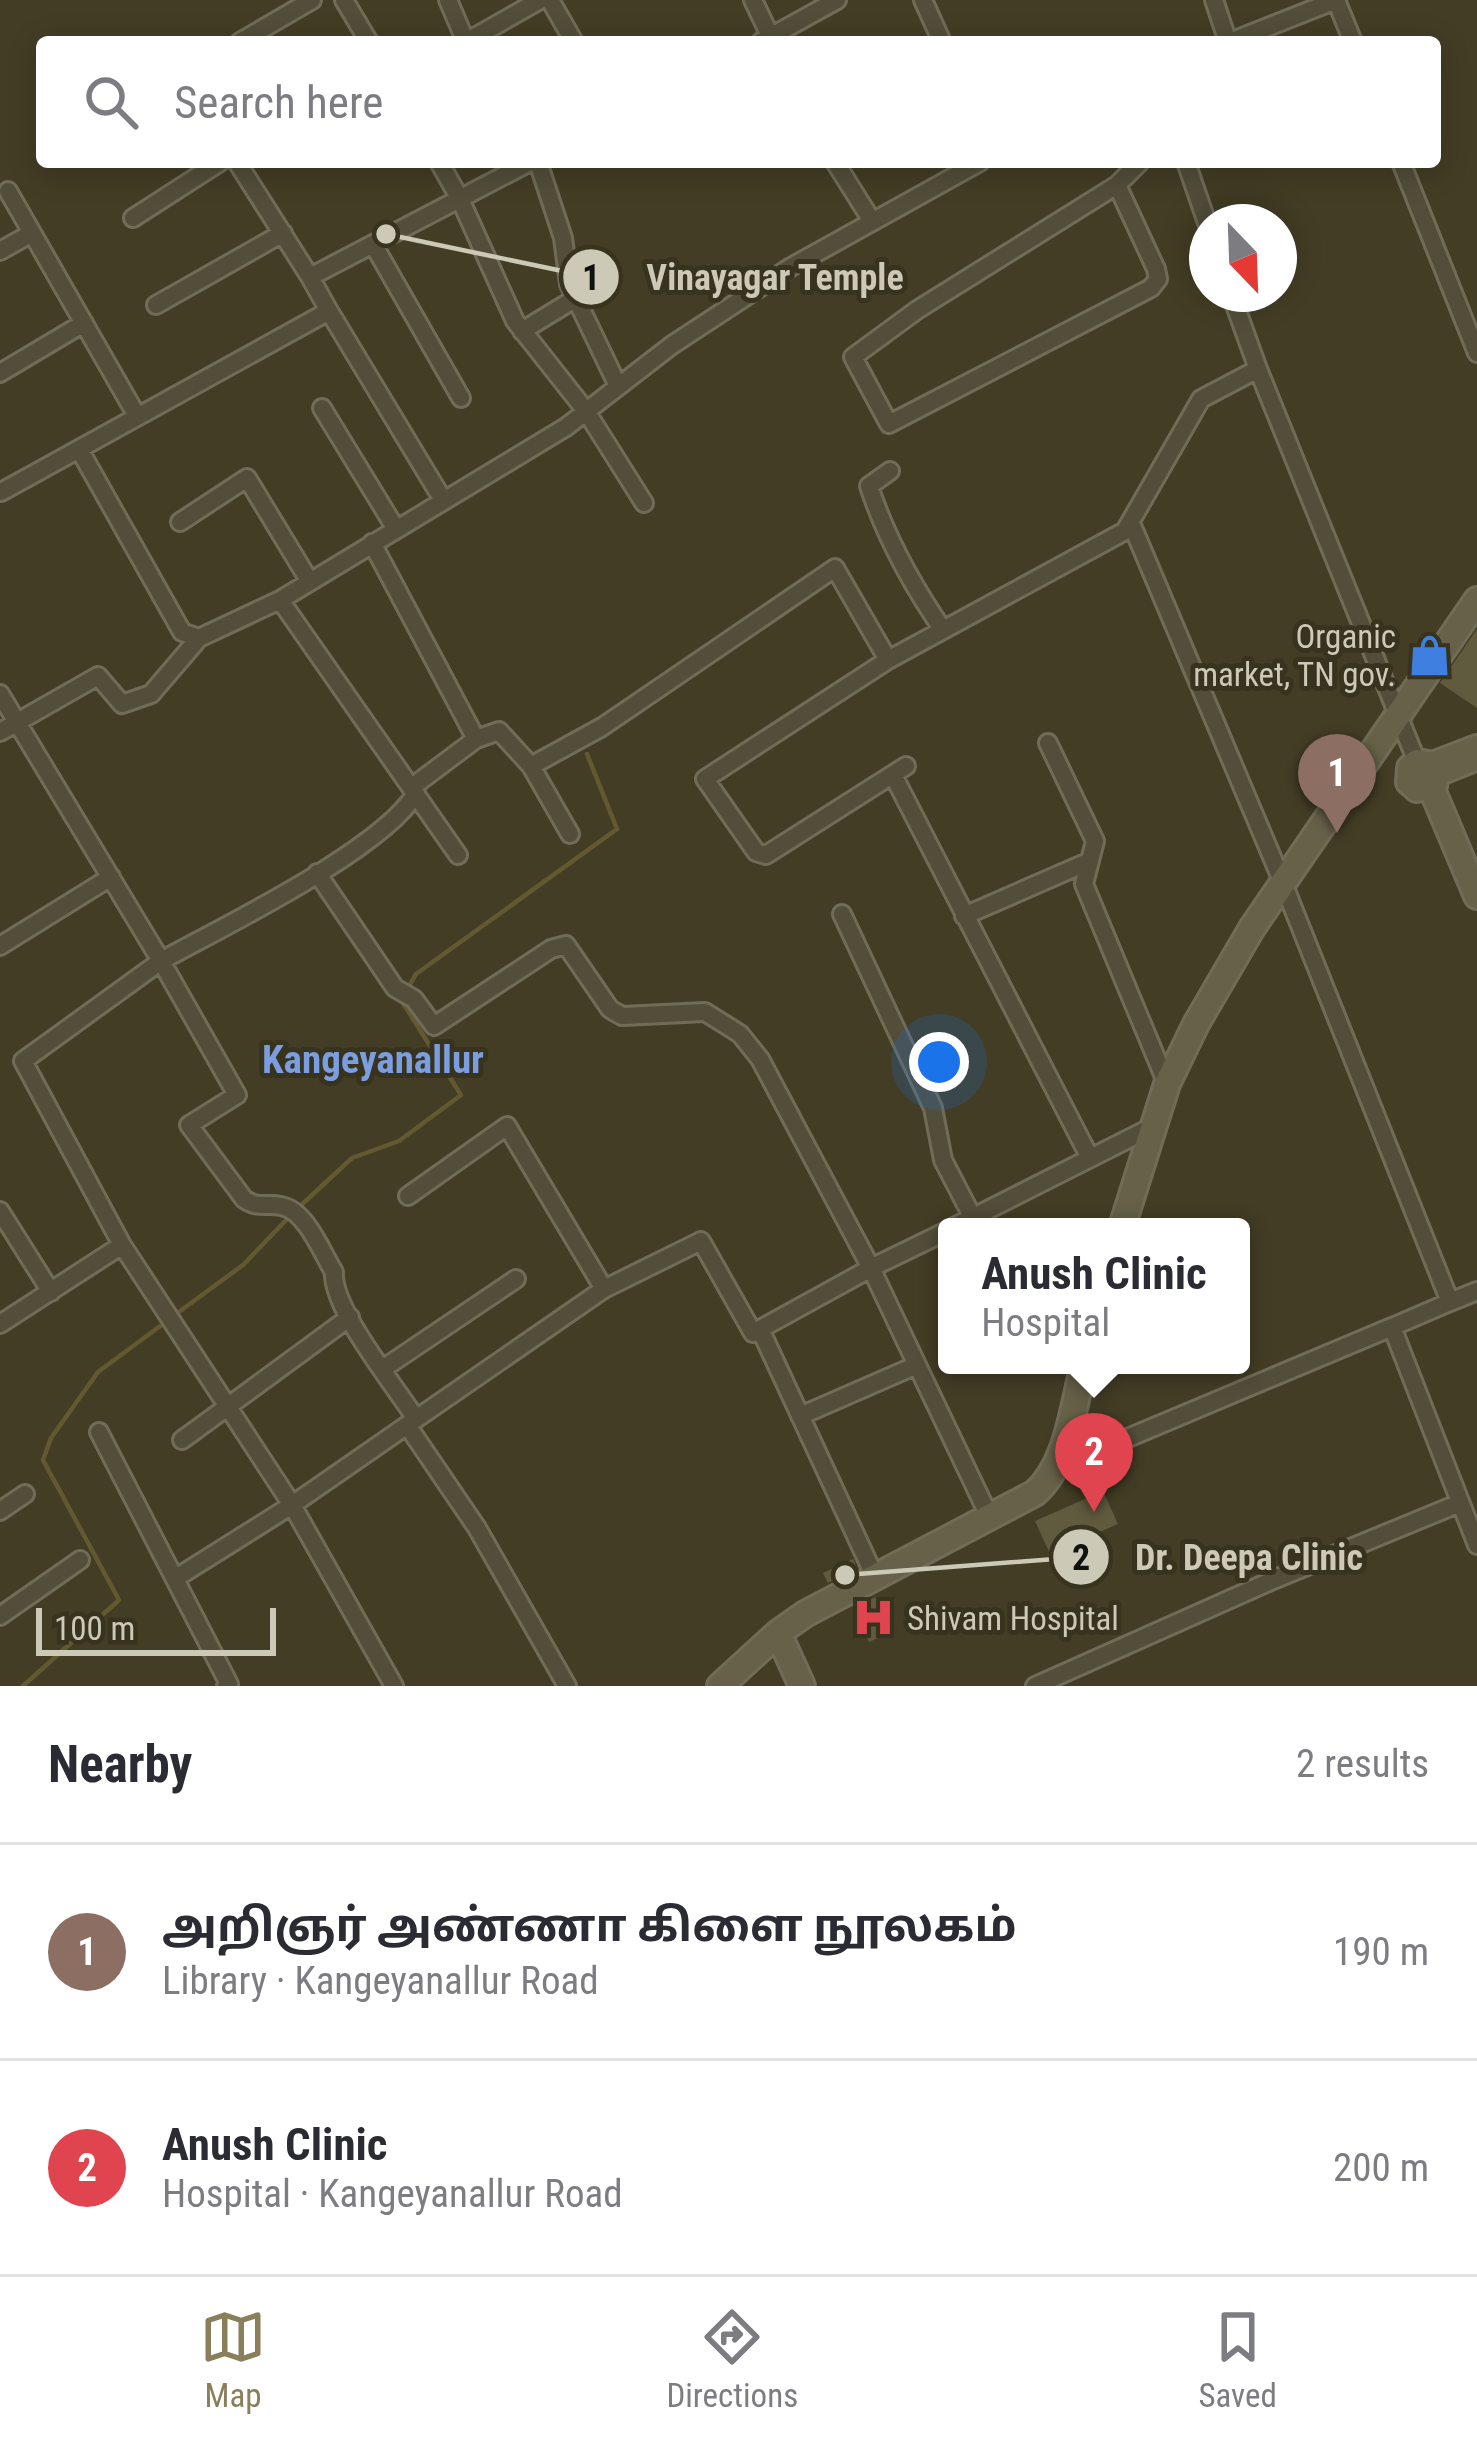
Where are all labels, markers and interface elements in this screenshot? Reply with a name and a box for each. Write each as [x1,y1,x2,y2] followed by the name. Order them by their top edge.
[36,36,1441,168] search box
[78,69,144,135] icon: search
[174,76,383,129] text: Search here
[1189,204,1297,312] north arrow
[561,241,928,313] callout: Vinayagar Temple
[582,257,600,299] text: 1
[646,257,904,299] text: Vinayagar Temple
[1193,617,1396,694] place label: Organic market, TN gov.
[1407,632,1453,678] shop icon: Organic market, TN gov.
[1298,734,1376,833] pin: 1
[909,1032,969,1092] your location
[262,1037,484,1083] district label: Kangeyanallur
[938,1218,1250,1374] popup
[981,1247,1207,1300] text: Anush Clinic
[981,1300,1110,1346] text: Hospital
[1055,1413,1133,1512] pin: 2
[1051,1521,1387,1593] callout: Dr. Deepa Clinic
[1072,1537,1090,1579] text: 2
[1135,1537,1363,1579] text: Dr. Deepa Clinic
[850,1595,896,1641] hospital icon: Shivam Hospital
[907,1599,1119,1638] place label: Shivam Hospital
[36,1602,276,1655] scale bar
[54,1609,135,1648] text: 100 m
[48,1735,192,1794] text: Nearby
[1296,1741,1429,1787] text: 2 results
[162,1899,1017,1952] text: அறிஞர் அண்ணா கிளை நூலகம்
[77,1929,97,1975] text: 1
[1333,1929,1429,1975] text: 190 m
[162,1958,599,2004] text: Library · Kangeyanallur Road
[162,2118,388,2171] text: Anush Clinic
[77,2145,97,2191] text: 2
[1333,2145,1429,2191] text: 200 m
[162,2171,623,2217] text: Hospital · Kangeyanallur Road
[200,2304,266,2415] tab: Map
[666,2304,798,2415] tab: Directions
[1198,2304,1277,2415] tab: Saved

